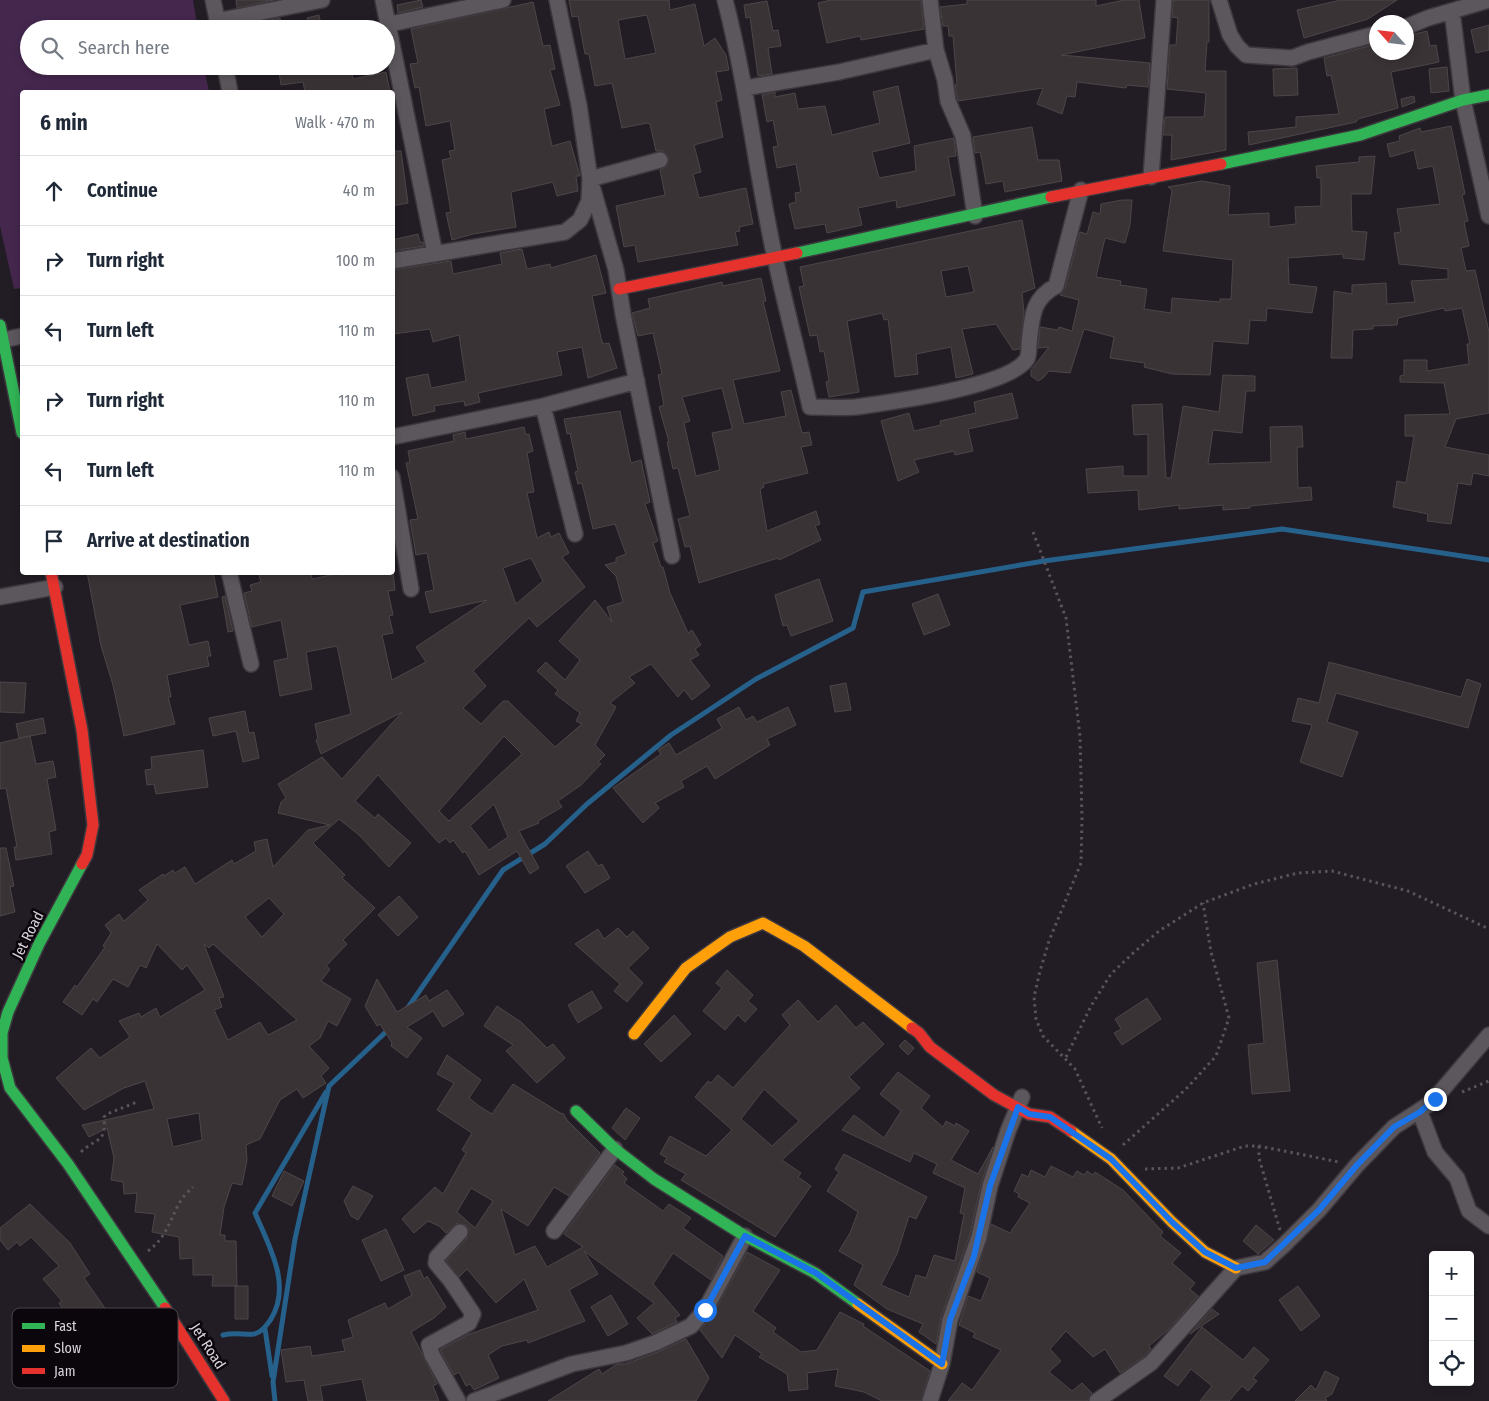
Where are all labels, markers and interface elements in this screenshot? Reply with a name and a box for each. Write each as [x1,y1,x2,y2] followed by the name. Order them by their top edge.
[1369,15,1414,60] north arrow
[20,20,395,75] search box
[38,34,66,62] icon: search
[78,36,170,59] text: Search here
[40,110,88,136] text: 6 min
[295,113,375,132] text: Walk · 470 m
[40,177,68,205] icon: ahead
[87,179,158,202] text: Continue
[343,181,375,200] text: 40 m
[40,247,68,275] icon: right
[87,249,164,272] text: Turn right
[336,251,375,270] text: 100 m
[40,317,68,345] icon: left
[87,319,154,342] text: Turn left
[338,321,375,340] text: 110 m
[40,387,68,415] icon: right
[87,389,164,412] text: Turn right
[338,391,375,410] text: 110 m
[40,457,68,485] icon: left
[87,459,154,482] text: Turn left
[338,461,375,480] text: 110 m
[40,527,68,555] icon: arrive
[87,529,250,552] text: Arrive at destination
[8,908,48,962] street label: Jet Road
[1424,1088,1447,1111] route end
[1429,1251,1474,1386] map controls
[1429,1251,1474,1296] button: +
[1429,1296,1474,1341] button: −
[694,1299,717,1322] route start
[12,1308,178,1388] legend
[54,1318,77,1335] text: Fast
[187,1320,229,1372] street label: Jet Road
[54,1340,81,1357] text: Slow
[1429,1341,1474,1386] button: locate
[54,1363,75,1380] text: Jam

